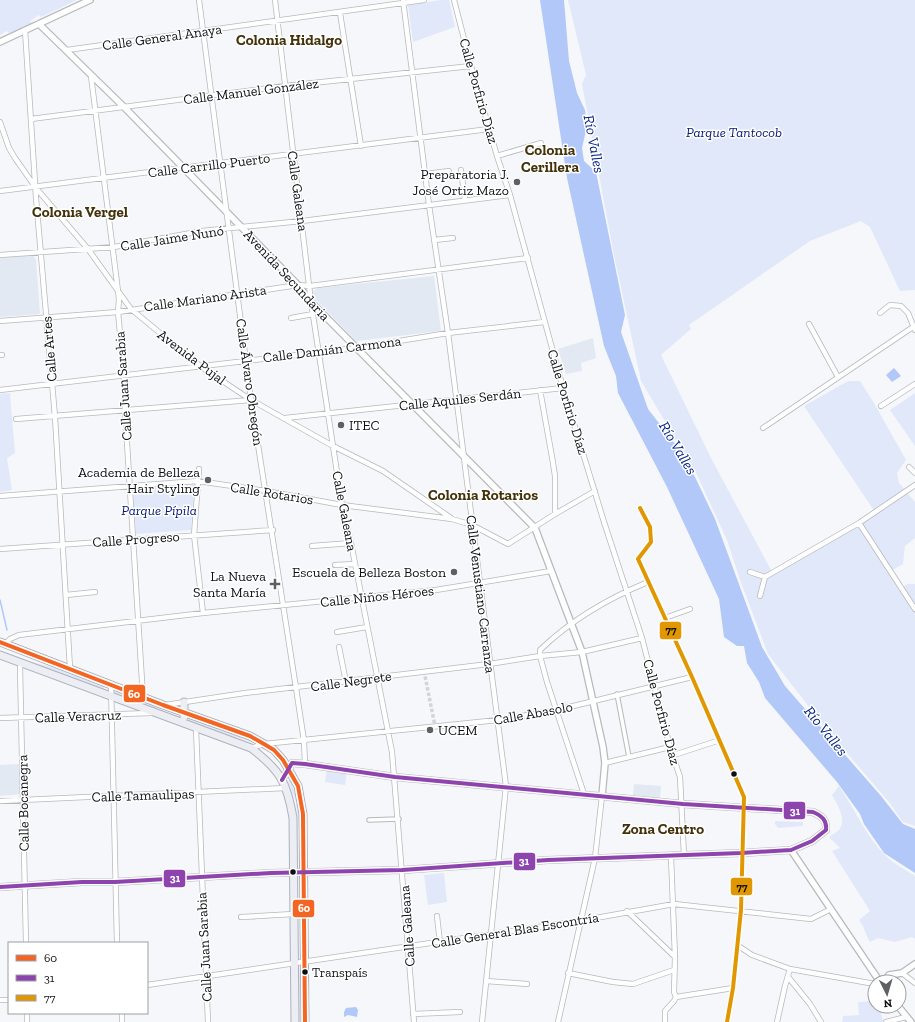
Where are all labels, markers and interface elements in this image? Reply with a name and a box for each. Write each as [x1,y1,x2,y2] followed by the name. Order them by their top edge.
[101,21,223,54] street label: Calle General Anaya
[236,31,342,49] district label: Colonia Hidalgo
[455,36,502,146] street label: Calle Porfirio Díaz
[182,75,320,108] street label: Calle Manuel González
[580,113,608,175] water label: Río Valles
[686,124,782,141] park label: Parque Tantocob
[521,141,579,176] district label: Colonia Cerillera
[147,150,271,181] street label: Calle Carrillo Puerto
[283,150,312,233] street label: Calle Galeana
[412,166,509,199] place label: Preparatoria J. José Ortiz Mazo
[512,177,522,187] marker: Preparatoria J. José Ortiz Mazo
[32,203,128,221] district label: Colonia Vergel
[119,222,225,255] street label: Calle Jaime Nunó
[240,226,334,325] street label: Avenida Secundaria
[143,281,268,316] street label: Calle Mariano Arista
[38,316,61,382] street label: Calle Artes
[232,317,267,447] street label: Calle Álvaro Obregón
[154,326,230,389] street label: Avenida Pujal
[111,330,136,441] street label: Calle Juan Sarabia
[262,333,402,366] street label: Calle Damián Carmona
[543,348,592,457] street label: Calle Porfirio Díaz
[398,385,522,414] street label: Calle Aquiles Serdán
[349,417,379,434] place label: ITEC
[655,418,701,478] water label: Río Valles
[336,420,346,430] marker: ITEC
[78,464,200,497] place label: Academia de Belleza Hair Styling
[328,470,361,553] street label: Calle Galeana
[203,475,213,485] marker: Academia de Belleza Hair Styling
[229,479,315,508] street label: Calle Rotarios
[428,486,538,504] district label: Colonia Rotarios
[121,502,197,519] park label: Parque Pípila
[462,514,499,674] street label: Calle Venustiano Carranza
[92,528,180,551] street label: Calle Progreso
[292,564,446,581] place label: Escuela de Belleza Boston
[449,567,459,577] marker: Escuela de Belleza Boston
[193,568,266,601] place label: La Nueva Santa María
[269,578,281,590] marker: La Nueva Santa María
[319,582,435,611] street label: Calle Niños Héroes
[659,621,682,640] line badge: 77
[666,624,677,637] text: 77
[639,657,684,767] street label: Calle Porfirio Díaz
[310,667,393,696] street label: Calle Negrete
[123,684,146,703] line badge: 60
[128,688,140,701] text: 60
[492,698,574,729] street label: Calle Abasolo
[800,702,852,760] water label: Río Valles
[34,706,122,727] street label: Calle Veracruz
[438,722,478,739] place label: UCEM
[425,725,435,735] marker: UCEM
[14,754,33,852] street label: Calle Bocanegra
[729,769,739,779] unlabelled marker
[91,785,195,806] street label: Calle Tamaulipas
[783,801,806,820] line badge: 31
[790,805,801,818] text: 31
[622,820,704,838] district label: Zona Centro
[513,852,536,871] line badge: 31
[519,855,530,868] text: 31
[288,867,298,877] unlabelled marker
[163,869,186,888] line badge: 31
[170,872,181,885] text: 31
[730,877,753,896] line badge: 77
[737,881,748,894] text: 77
[396,885,419,967] street label: Calle Galeana
[193,892,216,1002] street label: Calle Juan Sarabia
[292,899,315,918] line badge: 60
[298,902,310,915] text: 60
[430,909,600,952] street label: Calle General Blas Escontría
[8,942,148,1014] legend
[44,951,57,965] text: 60
[312,965,368,980] place label: Transpaís
[300,967,310,977] marker: Transpaís
[44,971,55,985] text: 31
[867,974,907,1014] north arrow
[44,991,56,1005] text: 77
[882,997,893,1010] text: N

